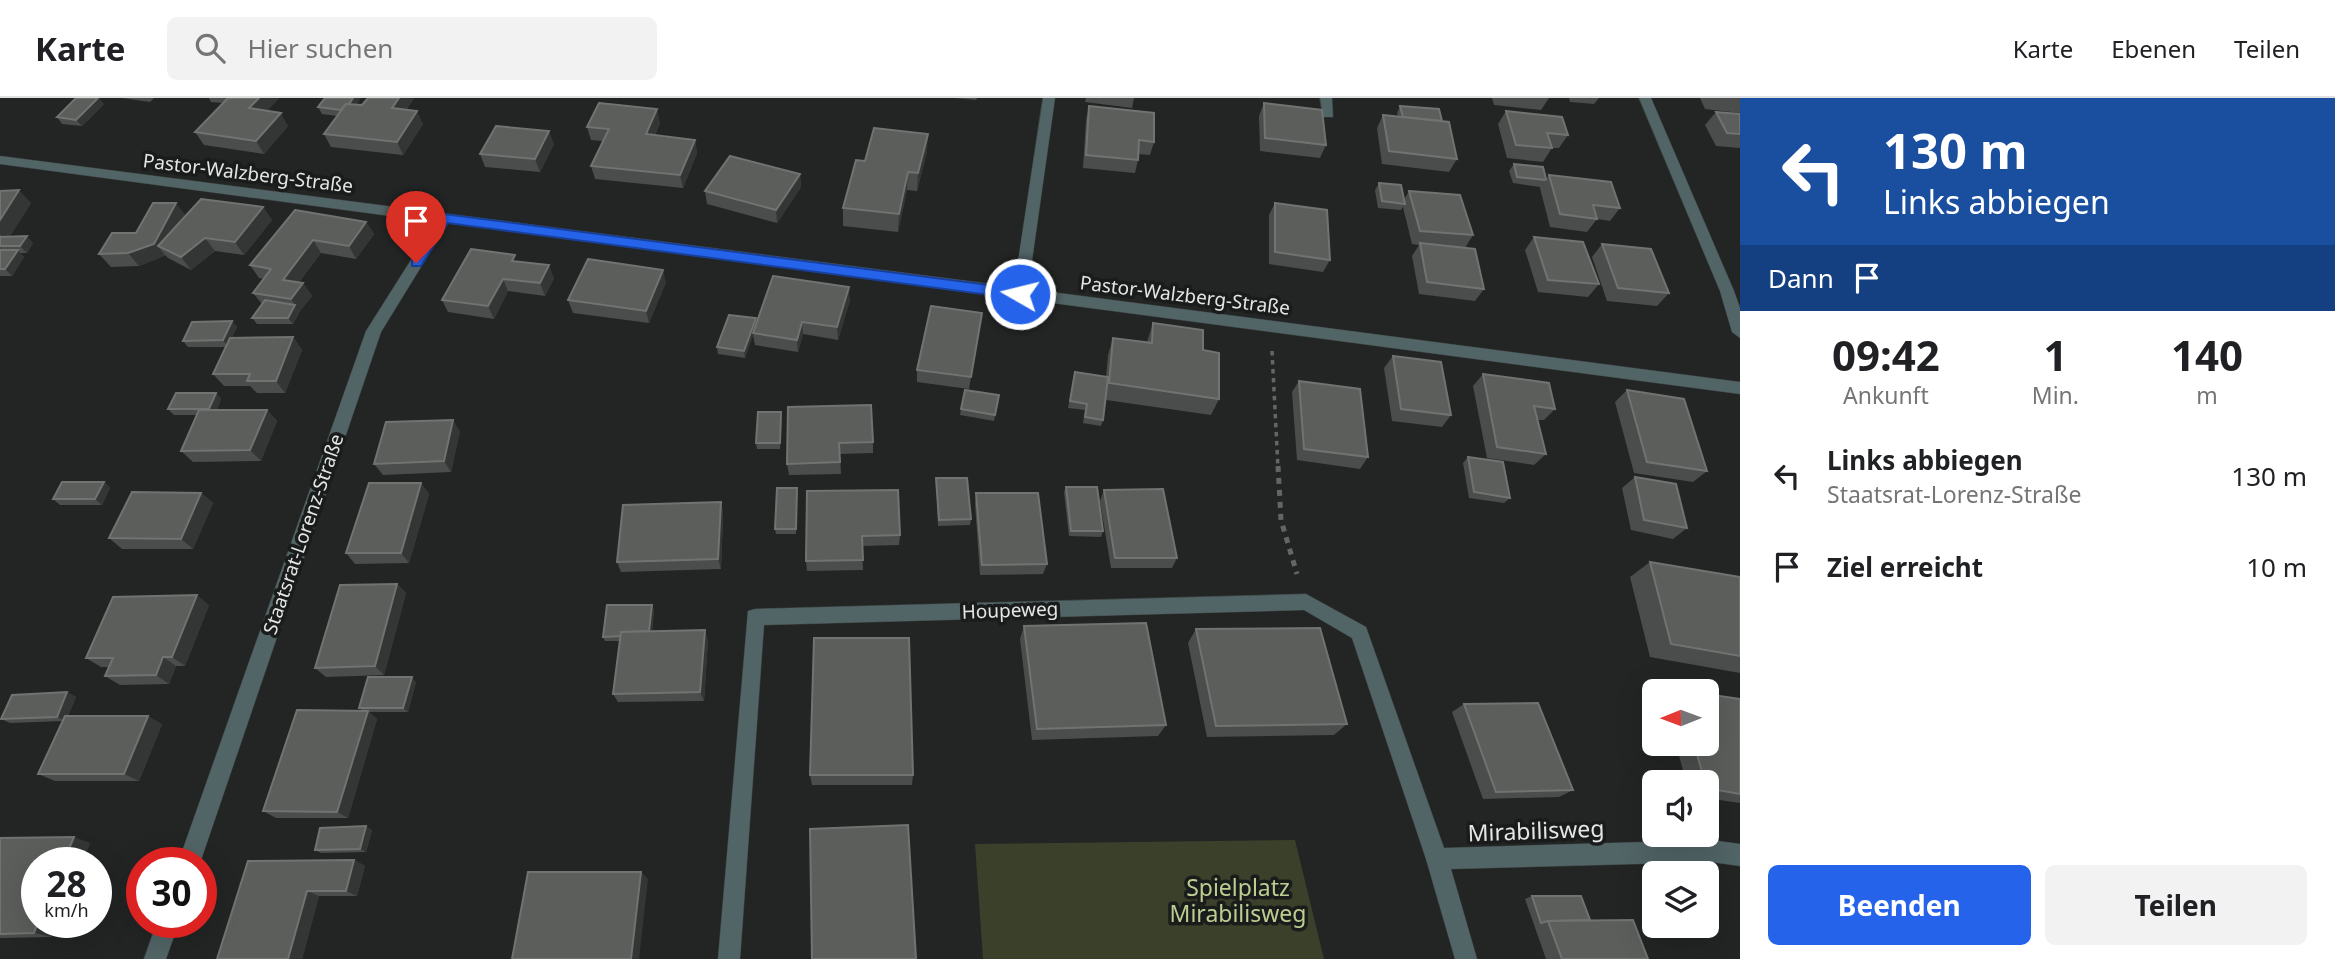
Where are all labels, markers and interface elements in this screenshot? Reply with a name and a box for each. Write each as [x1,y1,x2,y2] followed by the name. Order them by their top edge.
[167,17,657,80] search box
[35,26,125,71] text: Karte
[191,29,229,67] icon: search
[247,30,393,66] text: Hier suchen
[2013,32,2073,65] text: Karte
[2111,32,2196,65] text: Ebenen
[2234,32,2300,65] text: Teilen
[1883,117,2028,183] text: 130 m
[1768,126,1859,217] icon: left
[142,147,354,199] street label: Pastor-Walzberg-Straße
[1883,180,2110,223] text: Links abbiegen
[386,191,446,263] pin
[397,202,435,240] icon: arrive
[983,257,1057,331] position arrow
[1848,259,1886,297] icon: arrive
[1768,260,1834,296] text: Dann
[1079,269,1291,321] street label: Pastor-Walzberg-Straße
[1832,326,1940,383] text: 09:42
[2043,326,2067,383] text: 1
[2171,326,2243,383] text: 140
[1843,379,1929,411] text: Ankunft
[2032,379,2079,411] text: Min.
[2196,379,2218,411] text: m
[256,430,350,638] street label: Staatsrat-Lorenz-Straße
[1827,442,2023,478] text: Links abbiegen
[1768,457,1806,495] icon: left
[2231,458,2307,494] text: 130 m
[1827,478,2081,510] text: Staatsrat-Lorenz-Straße
[1768,548,1806,586] icon: arrive
[1827,549,1983,585] text: Ziel erreicht
[2246,549,2307,585] text: 10 m
[961,595,1059,625] street label: Houpeweg
[1642,679,1718,756] north arrow
[1642,679,1719,938] map controls
[1642,770,1719,847] button: sound
[1467,812,1605,848] street label: Mirabilisweg
[126,847,217,938] speed limit sign: 30
[46,860,87,907] text: 28
[1642,861,1719,938] button: layers
[1768,865,2031,945] button: Beenden
[2045,865,2307,945] button: Teilen
[1170,871,1306,929] park label: Spielplatz Mirabilisweg
[44,898,89,922] text: km/h

